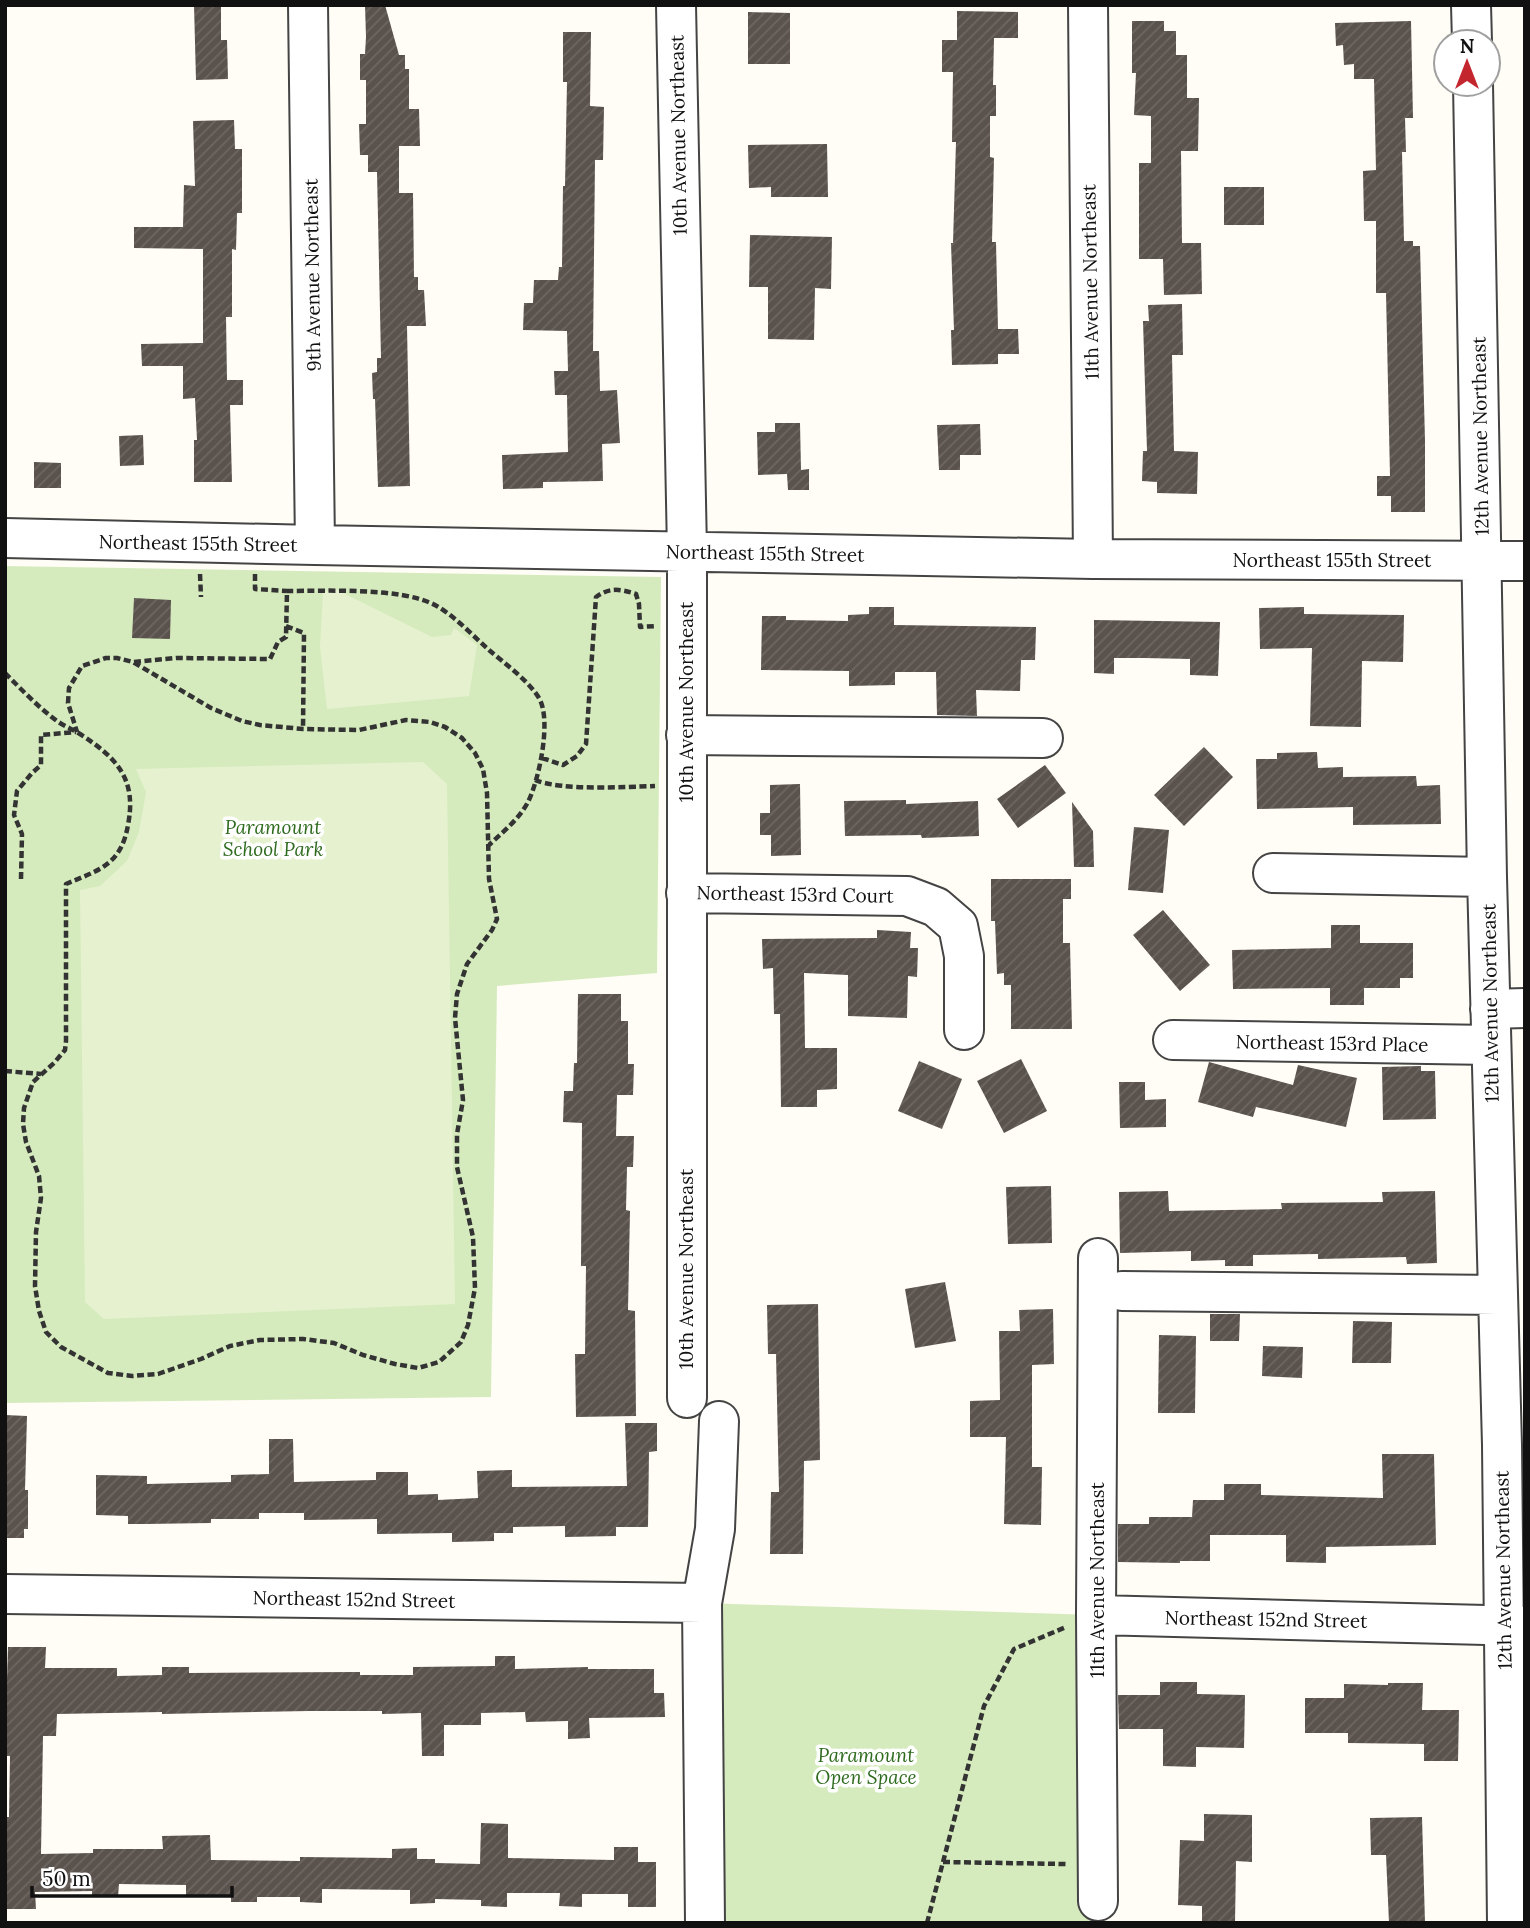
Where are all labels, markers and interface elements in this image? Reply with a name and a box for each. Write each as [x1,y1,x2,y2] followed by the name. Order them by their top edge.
[1432,28,1502,98] north arrow
[664,34,692,236] street label: 10th Avenue Northeast
[1460,34,1475,58] text: N
[298,178,326,372] street label: 9th Avenue Northeast
[1076,183,1104,380] street label: 11th Avenue Northeast
[1466,336,1494,536] street label: 12th Avenue Northeast
[98,529,298,557] street label: Northeast 155th Street
[665,539,865,567] street label: Northeast 155th Street
[1233,548,1432,572] street label: Northeast 155th Street
[674,601,698,802] street label: 10th Avenue Northeast
[223,815,323,861] park label: Paramount School Park
[696,880,895,908] street label: Northeast 153rd Court
[1476,903,1504,1103] street label: 12th Avenue Northeast
[1235,1029,1429,1057] street label: Northeast 153rd Place
[674,1168,698,1369] street label: 10th Avenue Northeast
[1489,1470,1517,1670] street label: 12th Avenue Northeast
[1085,1481,1109,1678] street label: 11th Avenue Northeast
[252,1585,456,1613] street label: Northeast 152nd Street
[1164,1605,1368,1633] street label: Northeast 152nd Street
[815,1743,917,1789] park label: Paramount Open Space
[32,1854,231,1898] scale bar
[42,1865,91,1892] text: 50 m

